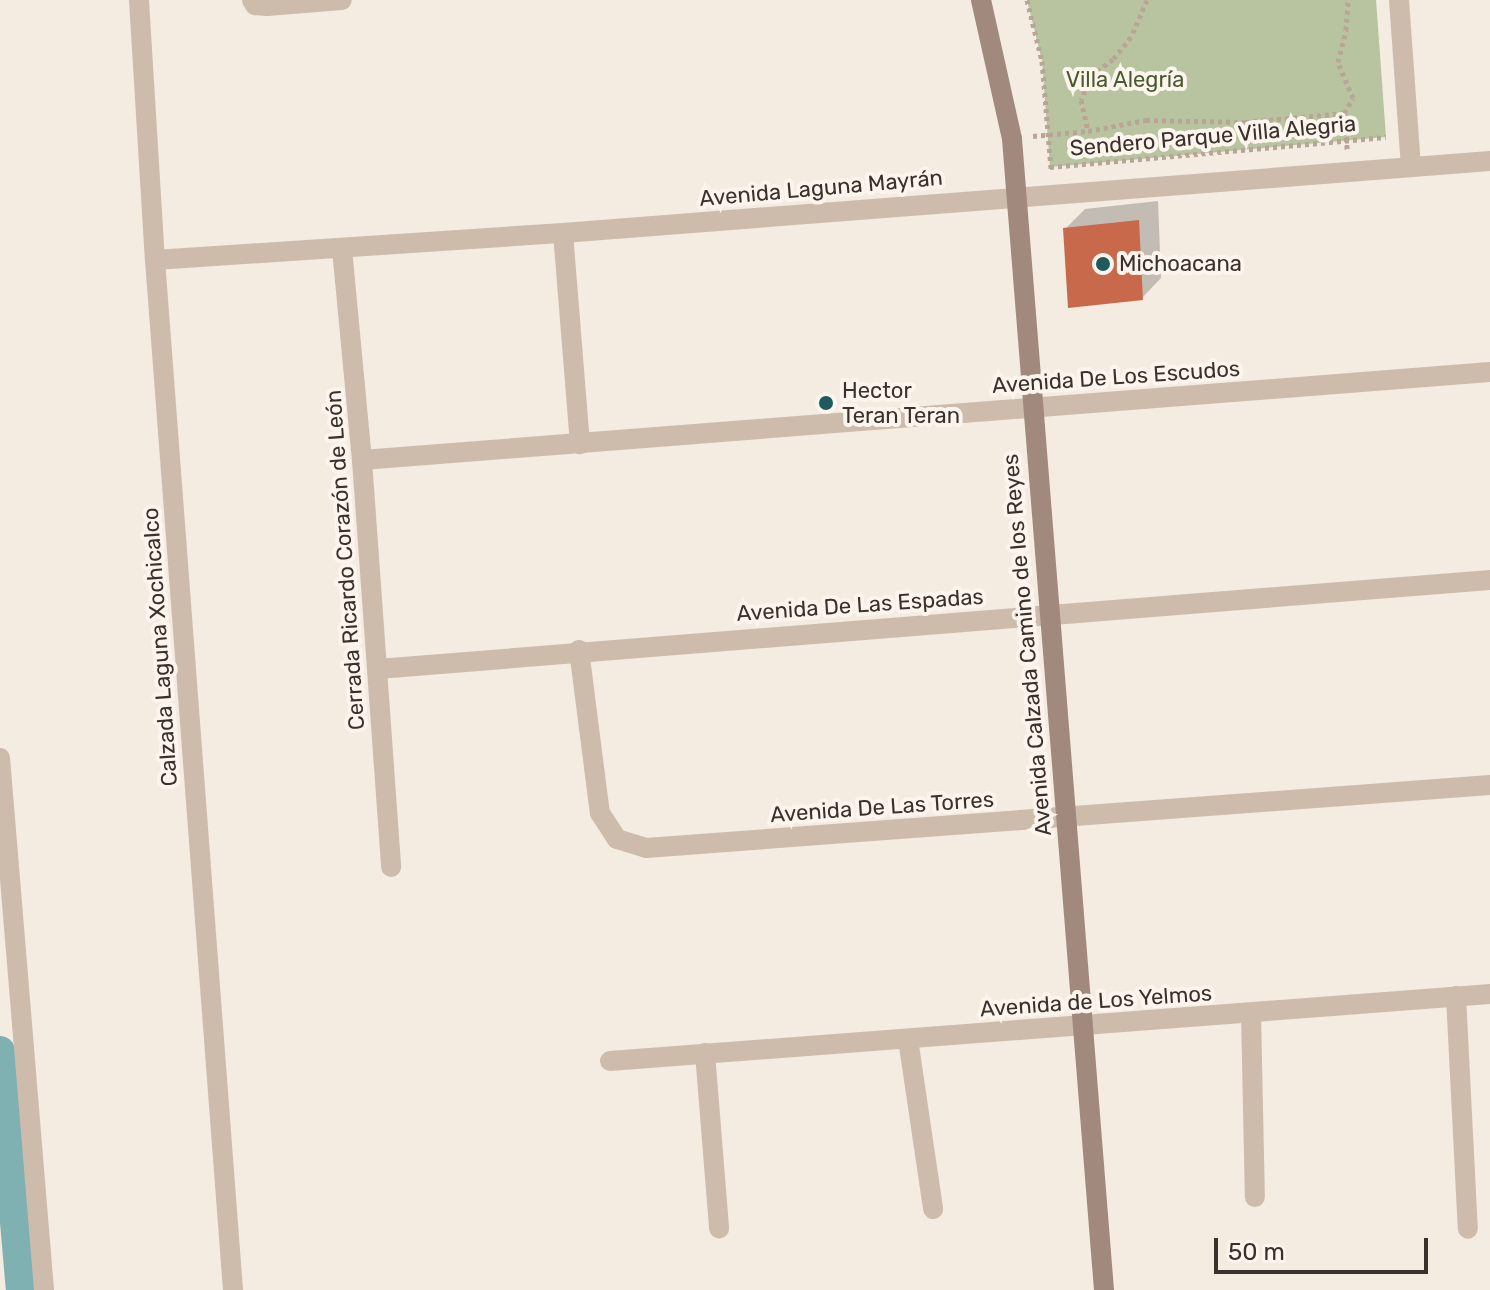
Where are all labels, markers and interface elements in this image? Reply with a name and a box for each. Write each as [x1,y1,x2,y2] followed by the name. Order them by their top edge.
[1065,67,1185,93] park label: Villa Alegría
[1068,110,1358,162] street label: Sendero Parque Villa Alegria
[698,164,944,212] street label: Avenida Laguna Mayrán
[1119,251,1242,277] place label: Michoacana
[1094,255,1112,273] marker: Michoacana
[991,355,1241,399] street label: Avenida De Los Escudos
[842,377,961,428] place label: Hector Teran Teran
[320,389,370,731] street label: Cerrada Ricardo Corazón de León
[817,394,835,412] marker: Hector Teran Teran
[997,453,1057,837] street label: Avenida Calzada Camino de los Reyes
[137,507,183,787] street label: Calzada Laguna Xochicalco
[736,583,984,627] street label: Avenida De Las Espadas
[769,786,995,828] street label: Avenida De Las Torres
[979,980,1213,1022] street label: Avenida de Los Yelmos
[1218,1222,1432,1272] scale bar
[1228,1238,1285,1266] text: 50 m

